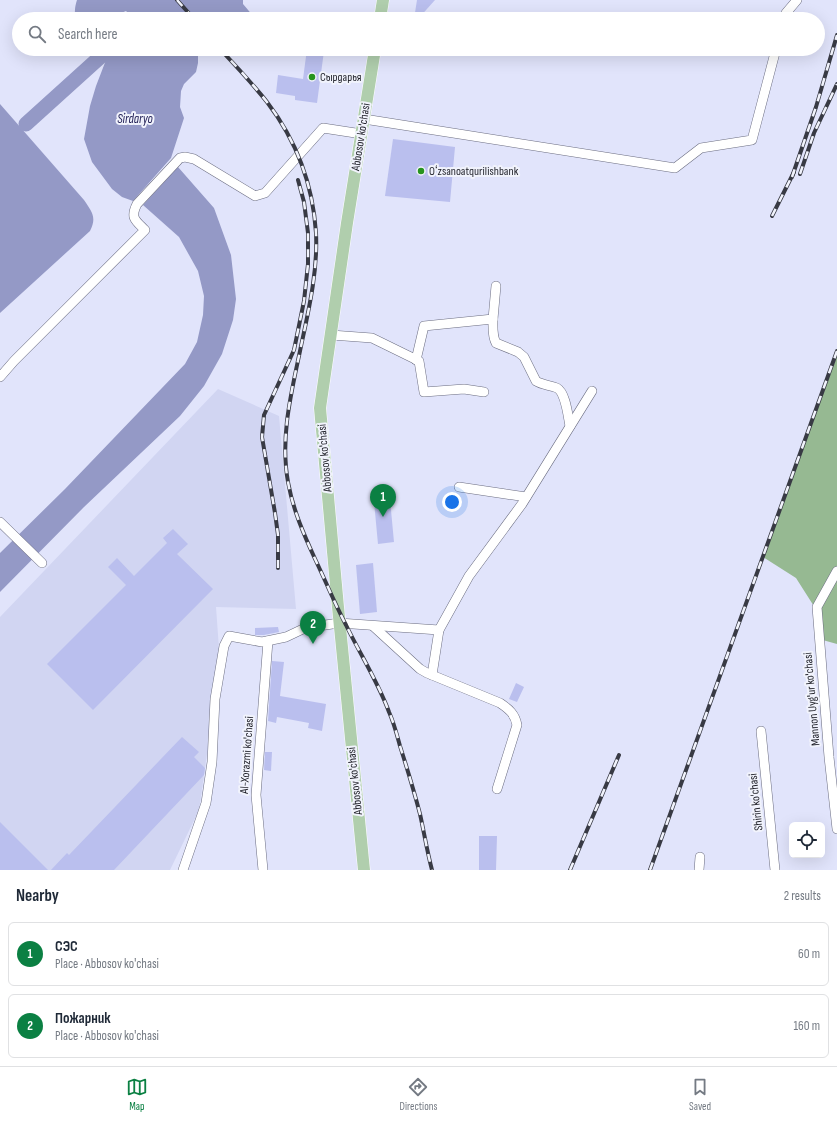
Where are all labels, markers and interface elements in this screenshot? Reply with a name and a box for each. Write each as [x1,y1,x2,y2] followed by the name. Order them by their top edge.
[12,12,825,56] search box
[26,23,48,45] icon: search
[58,25,118,44] text: Search here
[320,70,362,85] place label: Сырдарья
[307,72,317,82] marker: Сырдарья
[348,102,374,173] street label: Abbosov ko'chasi
[117,111,154,127] water label: Sirdaryo
[429,164,519,179] place label: Oʻzsanoatqurilishbank
[416,166,426,176] marker: Oʻzsanoatqurilishbank
[315,423,336,494] street label: Abbosov ko'chasi
[370,484,396,517] pin: 1
[442,492,462,512] your location
[300,611,326,644] pin: 2
[800,652,824,746] street label: Mannon Uyg'ur ko'chasi
[237,716,257,795] street label: Al-Xorazmi ko'chasi
[344,746,366,817] street label: Abbosov ko'chasi
[746,773,766,831] street label: Shirin ko'chasi
[789,822,825,858] map controls
[789,822,825,858] button: locate
[16,886,59,906] text: Nearby
[784,888,821,904] text: 2 results
[55,937,78,956] text: СЭС
[27,946,33,962] text: 1
[798,946,820,962] text: 60 m
[55,956,159,972] text: Place · Abbosov ko'chasi
[55,1009,111,1028] text: Пожарник
[27,1018,33,1034] text: 2
[794,1018,820,1034] text: 160 m
[55,1028,159,1044] text: Place · Abbosov ko'chasi
[126,1076,148,1113] tab: Map
[400,1076,437,1113] tab: Directions
[689,1076,711,1113] tab: Saved

